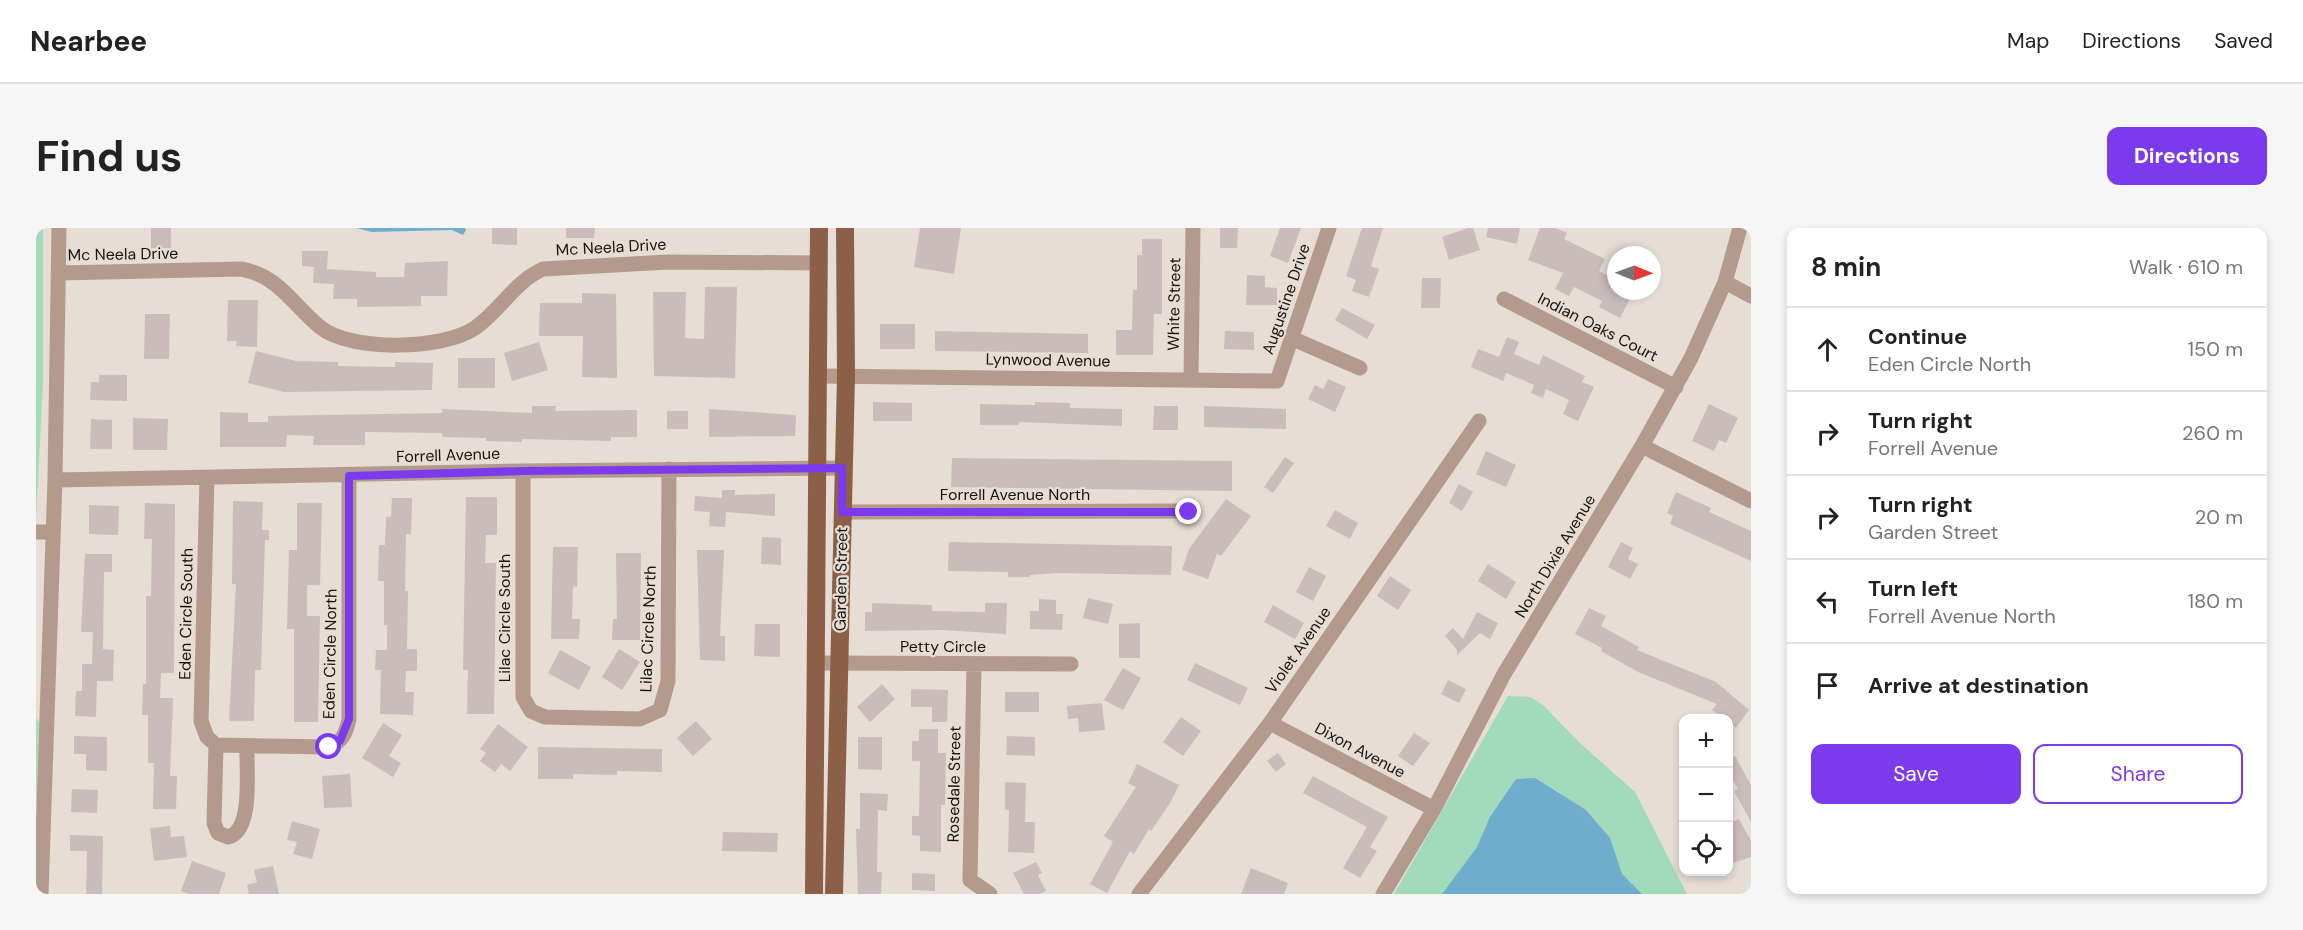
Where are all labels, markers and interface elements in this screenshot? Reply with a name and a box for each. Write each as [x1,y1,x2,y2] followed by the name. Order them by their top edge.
[30,23,147,60] text: Nearbee
[2007,27,2049,55] text: Map
[2082,27,2181,55] text: Directions
[2214,27,2273,55] text: Saved
[2107,127,2267,185] button: Directions
[36,129,182,184] text: Find us
[555,234,667,260] street label: Mc Neela Drive
[1257,241,1315,357] street label: Augustine Drive
[68,243,178,265] street label: Mc Neela Drive
[1607,246,1661,300] north arrow
[1811,250,1881,284] text: 8 min
[2129,254,2243,280] text: Walk · 610 m
[1163,257,1185,351] street label: White Street
[1534,288,1662,366] street label: Indian Oaks Court
[1868,322,1967,351] text: Continue
[1811,333,1844,366] icon: ahead
[2188,336,2243,362] text: 150 m
[985,348,1111,372] street label: Lynwood Avenue
[1868,351,2031,377] text: Eden Circle North
[1868,406,1973,435] text: Turn right
[1811,417,1844,450] icon: right
[2182,420,2243,446] text: 260 m
[1868,435,1998,461] text: Forrell Avenue
[396,443,500,467] street label: Forrell Avenue
[940,484,1090,505] street label: Forrell Avenue North
[1510,490,1600,622] street label: North Dixie Avenue
[1868,490,1973,519] text: Turn right
[1175,498,1201,524] route end
[1811,501,1844,534] icon: right
[2195,504,2243,530] text: 20 m
[1868,519,1998,545] text: Garden Street
[830,527,852,631] street label: Garden Street
[174,548,198,680] street label: Eden Circle South
[494,554,515,682] street label: Lilac Circle South
[635,565,661,693] street label: Lilac Circle North
[1868,574,1958,603] text: Turn left
[1811,585,1844,618] icon: left
[2188,588,2243,614] text: 180 m
[318,589,342,719] street label: Eden Circle North
[1260,602,1336,698] street label: Violet Avenue
[1868,603,2056,629] text: Forrell Avenue North
[900,636,986,657] street label: Petty Circle
[1811,669,1844,702] icon: arrive
[1868,671,2089,700] text: Arrive at destination
[1679,714,1733,876] map controls
[1679,714,1733,768] button: +
[1311,717,1409,783] street label: Dixon Avenue
[942,726,966,842] street label: Rosedale Street
[315,733,341,759] route start
[1811,744,2021,804] button: Save
[2033,744,2243,804] button: Share
[1679,768,1733,822] button: −
[1679,822,1733,876] button: locate

